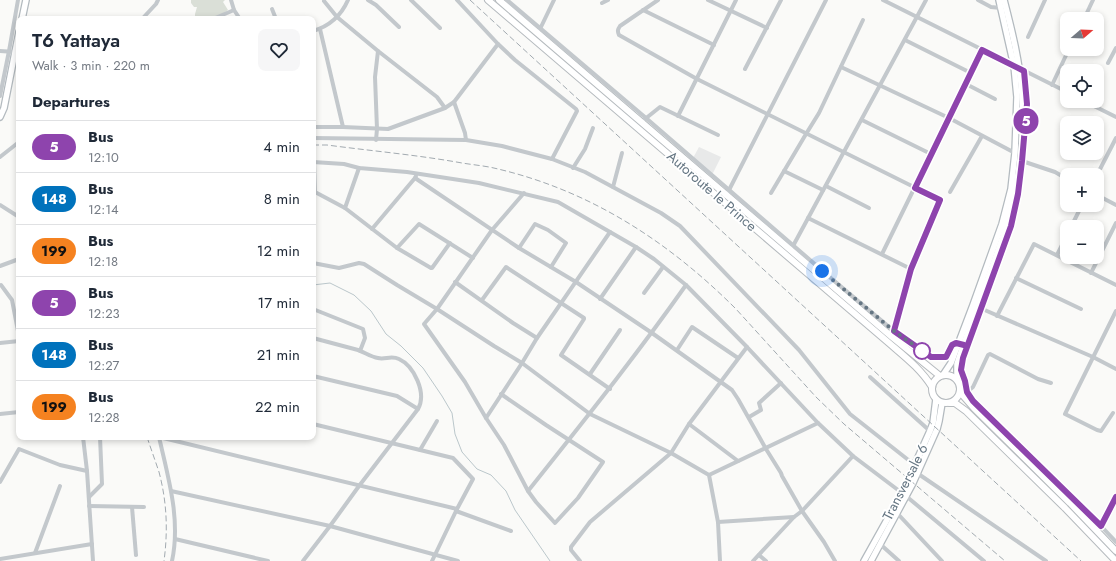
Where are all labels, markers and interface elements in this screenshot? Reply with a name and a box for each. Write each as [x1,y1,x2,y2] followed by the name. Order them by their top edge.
[1060,12,1104,56] north arrow
[1060,12,1104,264] map controls
[32,27,120,54] text: T6 Yattaya
[258,29,300,71] button: heart
[32,56,150,75] text: Walk · 3 min · 220 m
[1060,64,1104,108] button: locate
[32,91,110,113] text: Departures
[1013,108,1039,134] line badge: 5
[1021,111,1031,131] text: 5
[1060,116,1104,160] button: layers
[88,126,113,148] text: Bus
[263,136,300,158] text: 4 min
[49,137,59,157] text: 5
[663,146,761,236] street label: Autoroute le Prince
[88,148,119,167] text: 12:10
[1060,168,1104,212] button: +
[88,178,113,200] text: Bus
[264,188,300,210] text: 8 min
[41,189,67,209] text: 148
[88,200,119,219] text: 12:14
[1060,220,1104,264] button: −
[88,230,113,252] text: Bus
[257,240,300,262] text: 12 min
[41,241,67,261] text: 199
[88,252,118,271] text: 12:18
[812,261,832,281] your location
[88,282,113,304] text: Bus
[257,292,300,314] text: 17 min
[49,293,59,313] text: 5
[88,304,120,323] text: 12:23
[88,334,113,356] text: Bus
[913,342,931,360] unlabelled marker
[257,344,300,366] text: 21 min
[41,345,67,365] text: 148
[88,356,119,375] text: 12:27
[88,386,113,408] text: Bus
[255,396,300,418] text: 22 min
[41,397,67,417] text: 199
[88,408,120,427] text: 12:28
[877,441,933,523] street label: Transversale 6

